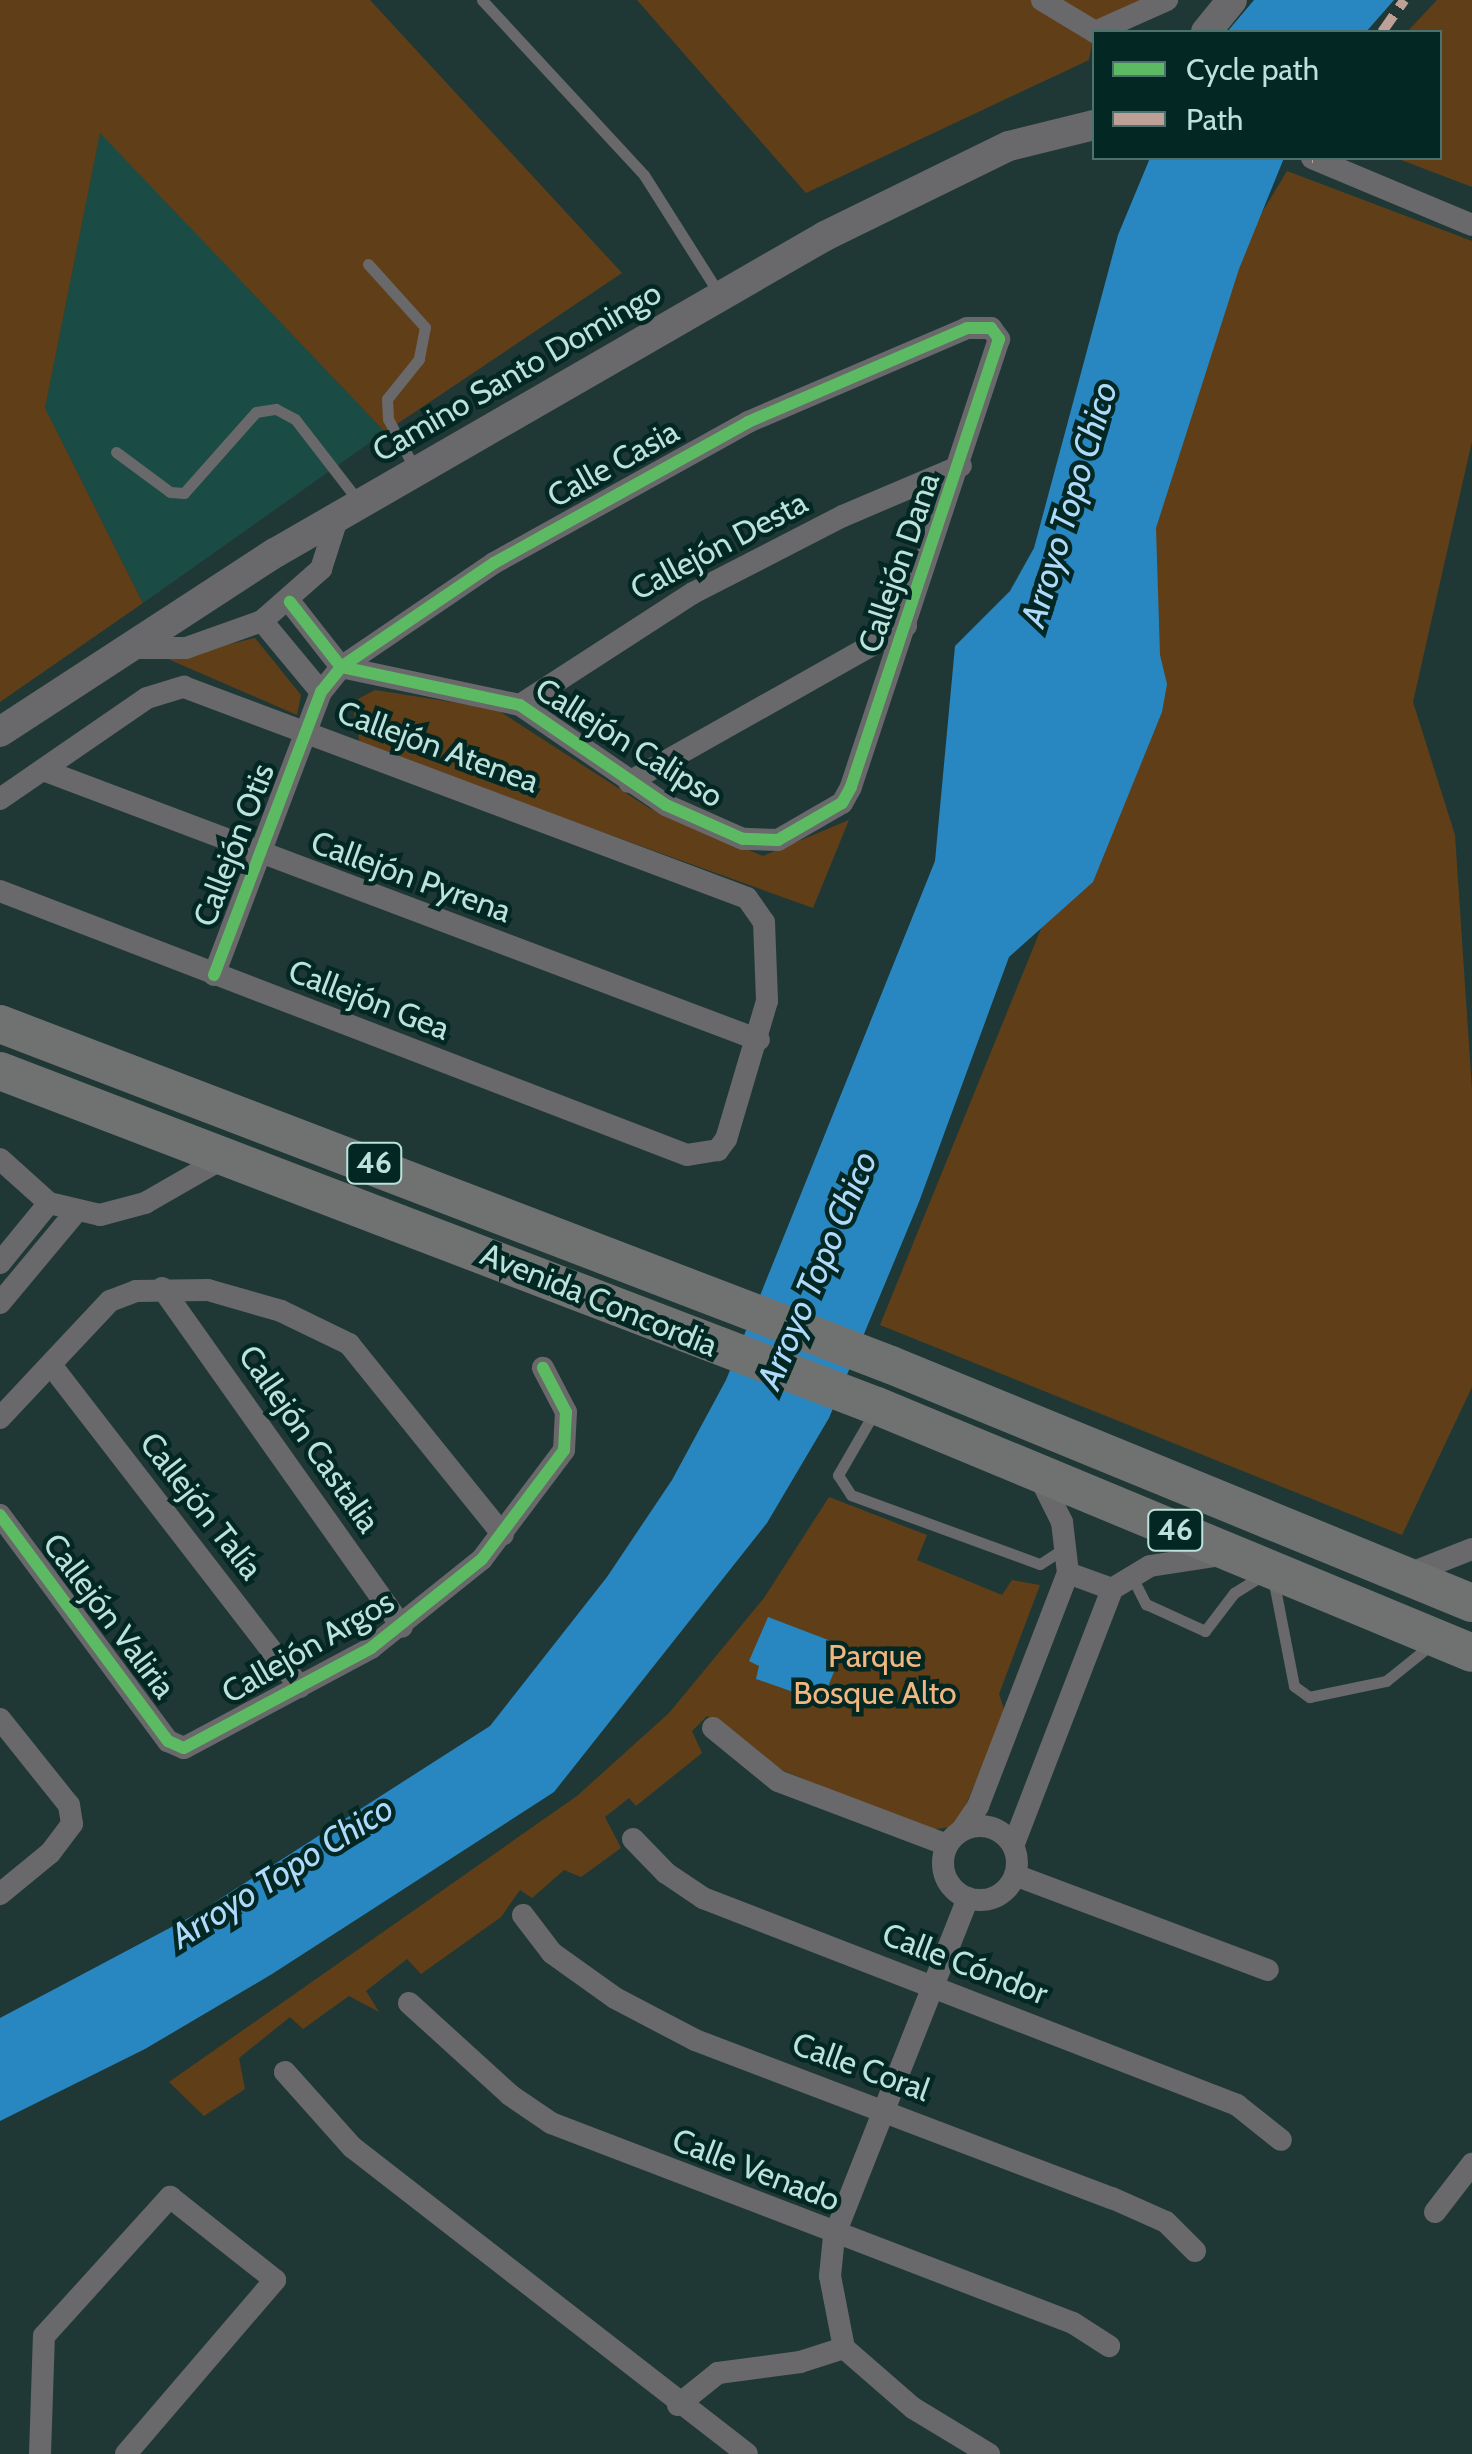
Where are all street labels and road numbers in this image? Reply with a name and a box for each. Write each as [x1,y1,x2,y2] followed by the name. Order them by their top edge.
[366,274,668,470] street label: Camino Santo Domingo
[541,412,685,516] street label: Calle Casia
[850,468,948,658] street label: Callejón Dana
[624,483,814,609] street label: Callejón Desta
[528,670,730,816] street label: Callejón Calipso
[332,693,544,801] street label: Callejón Atenea
[185,758,283,932] street label: Callejón Otis
[306,823,516,931] street label: Callejón Pyrena
[283,952,455,1048] street label: Callejón Gea
[344,1138,404,1188] road number: 46
[475,1235,723,1365] street label: Avenida Concordia
[230,1338,388,1540] street label: Callejón Castalia
[132,1425,270,1587] street label: Callejón Talía
[1145,1505,1205,1555] road number: 46
[35,1526,183,1706] street label: Callejón Valiria
[215,1582,401,1712] street label: Callejón Argos
[877,1915,1053,2013] street label: Calle Cóndor
[787,2024,935,2110] street label: Calle Coral
[667,2121,845,2219] street label: Calle Venado

